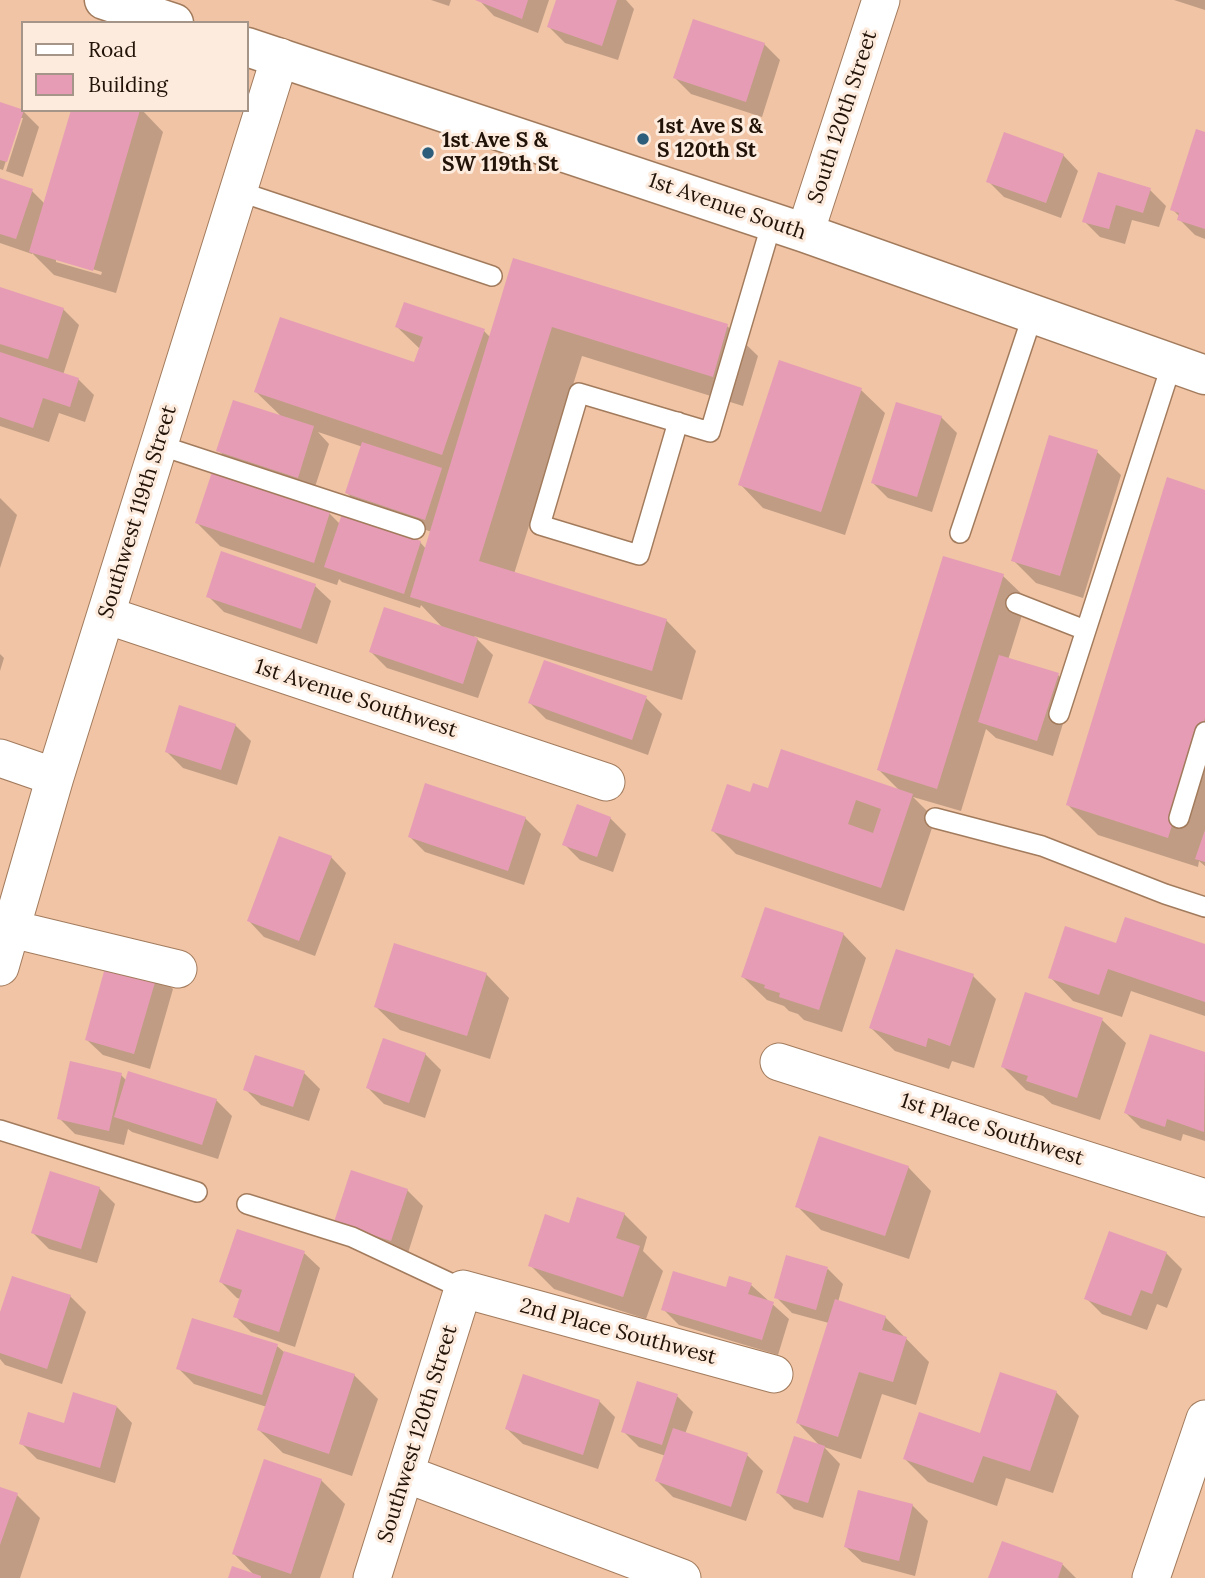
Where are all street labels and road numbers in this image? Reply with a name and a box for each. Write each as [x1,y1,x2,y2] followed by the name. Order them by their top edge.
[803,27,883,207] street label: South 120th Street
[645,168,809,246] street label: 1st Avenue South
[94,402,182,622] street label: Southwest 119th Street
[252,654,460,744] street label: 1st Avenue Southwest
[897,1088,1087,1172] street label: 1st Place Southwest
[517,1294,719,1370] street label: 2nd Place Southwest
[373,1322,463,1546] street label: Southwest 120th Street

